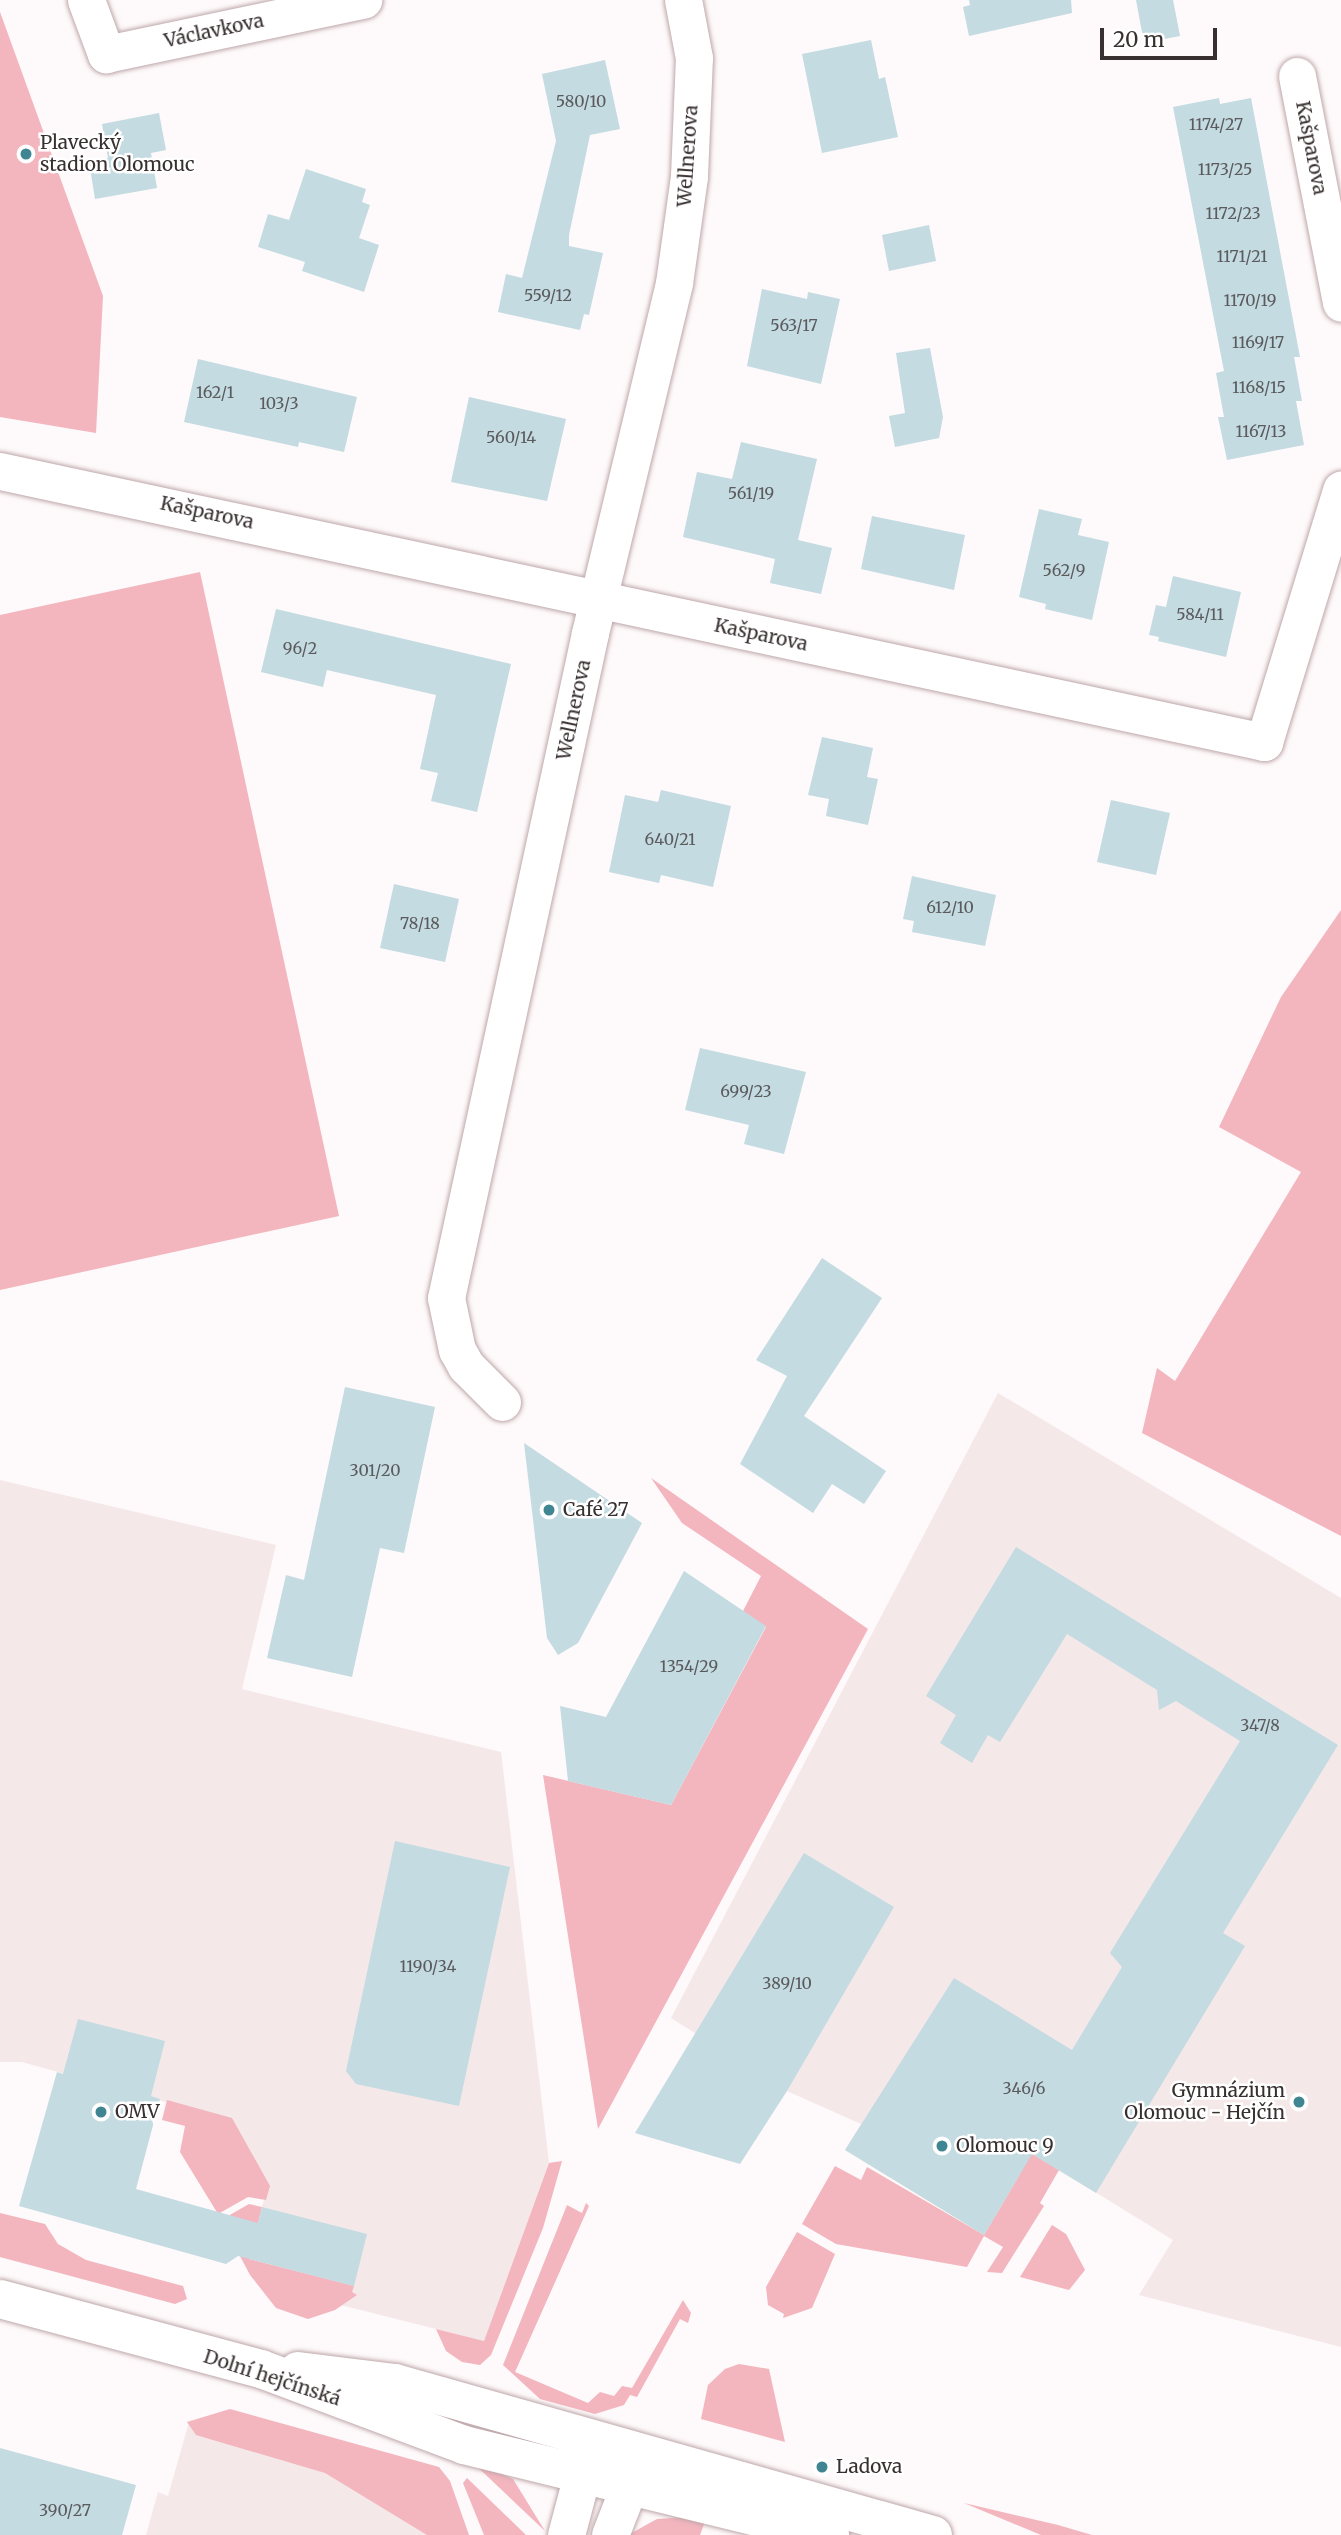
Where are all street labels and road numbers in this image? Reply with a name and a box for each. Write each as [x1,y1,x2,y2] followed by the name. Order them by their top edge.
[162,9,266,53] street label: Václavkova
[1291,99,1331,197] street label: Kašparova
[673,104,703,208] street label: Wellnerova
[158,492,256,534] street label: Kašparova
[712,614,810,656] street label: Kašparova
[552,658,596,762] street label: Wellnerova
[201,2345,343,2411] street label: Dolní hejčínská

